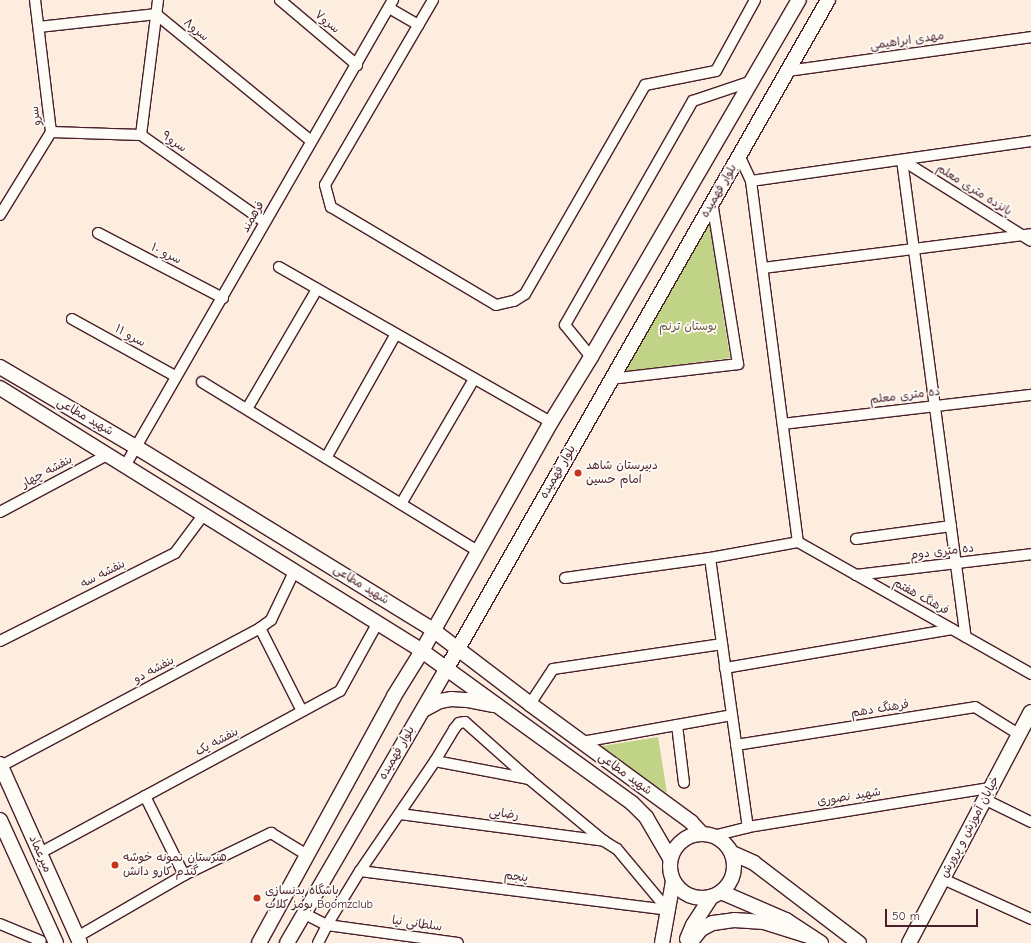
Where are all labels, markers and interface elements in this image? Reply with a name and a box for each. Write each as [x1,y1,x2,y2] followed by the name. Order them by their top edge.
[311,7,343,37] street label: سرو۷
[180,15,212,45] street label: سرو۸
[869,29,945,53] street label: مهدی ابراهیمی
[28,105,44,127] street label: سرو
[159,128,189,156] street label: سرو۹
[934,161,1014,219] street label: پانزده متری معلم
[698,162,740,220] street label: بلوار فهمیده
[238,199,268,235] street label: فرهمند
[148,240,184,268] street label: سرو ۱۰
[659,320,717,334] park label: بوستان ترنم
[112,322,148,350] street label: ۱۱ سرو
[869,385,941,407] street label: ده متری معلم
[54,395,116,439] street label: شهید مطاعی
[537,443,579,501] street label: بلوار فهمیده
[19,453,75,491] street label: بنفشه چهار
[586,459,658,487] place label: دبیرستان شاهد امام حسین
[573,468,583,478] marker: دبیرستان شاهد امام حسین
[909,541,975,563] street label: ده متری دوم
[78,557,128,591] street label: بنفشه سه
[331,562,391,608] street label: شهید مطاعی
[891,576,951,618] street label: فرهنگ هفتم
[131,653,177,687] street label: بنفشه دو
[850,697,910,721] street label: فرهنگ دهم
[376,724,418,782] street label: بلوار فهمیده
[193,725,241,759] street label: بنفشه یک
[595,750,655,798] street label: شهید مطاعی
[937,774,1003,880] street label: خیابان آموزش و پرورش
[816,785,882,809] street label: شهید نصوری
[488,805,520,823] street label: رضایی
[25,833,55,875] street label: میرعماد
[123,851,227,879] place label: هنرستان نمونه خوشه گندم کارو دانش
[110,860,120,870] marker: هنرستان نمونه خوشه گندم کارو دانش
[503,868,529,886] street label: پنجم
[265,884,373,912] place label: باشگاه بدنسازی بومز کلاب Boomzclub
[252,893,262,903] marker: باشگاه بدنسازی بومز کلاب Boomzclub
[887,901,980,927] scale bar
[892,909,920,923] text: 50 m
[391,913,443,935] street label: سلطانی نیا

